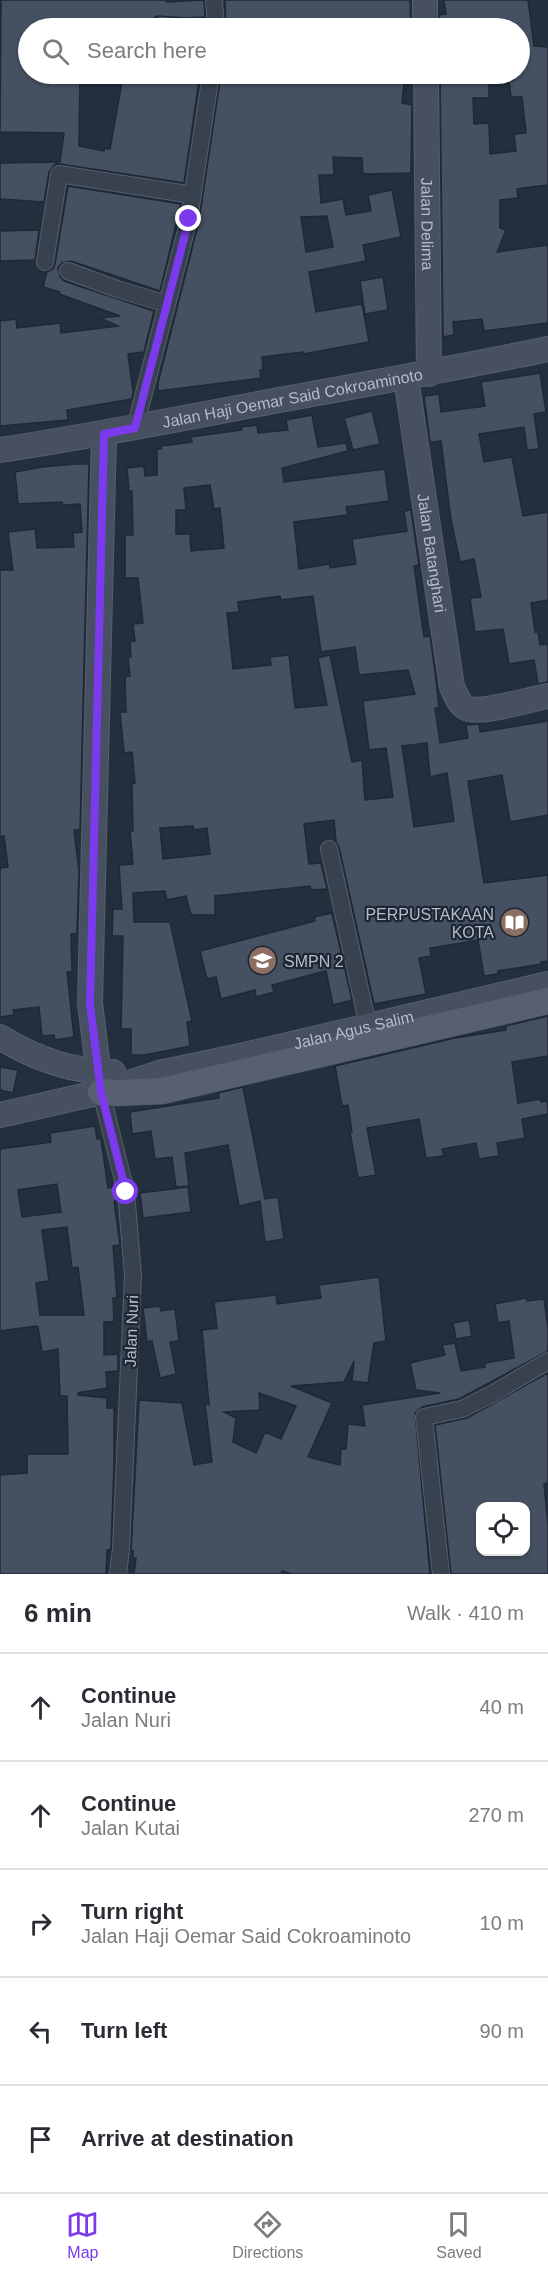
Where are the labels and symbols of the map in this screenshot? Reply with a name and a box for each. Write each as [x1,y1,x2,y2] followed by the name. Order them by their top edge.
[418,178,436,270] street label: Jalan Delima
[175,205,201,231] route end
[161,366,424,431] street label: Jalan Haji Oemar Said Cokroaminoto
[414,492,449,614] street label: Jalan Batanghari
[365,906,494,941] place label: PERPUSTAKAAN KOTA
[499,907,531,939] library icon: PERPUSTAKAAN KOTA
[247,945,279,977] school or university icon: SMPN 2
[284,953,344,970] place label: SMPN 2
[292,1008,415,1052] street label: Jalan Agus Salim
[112,1178,138,1204] route start
[122,1295,141,1367] street label: Jalan Nuri

